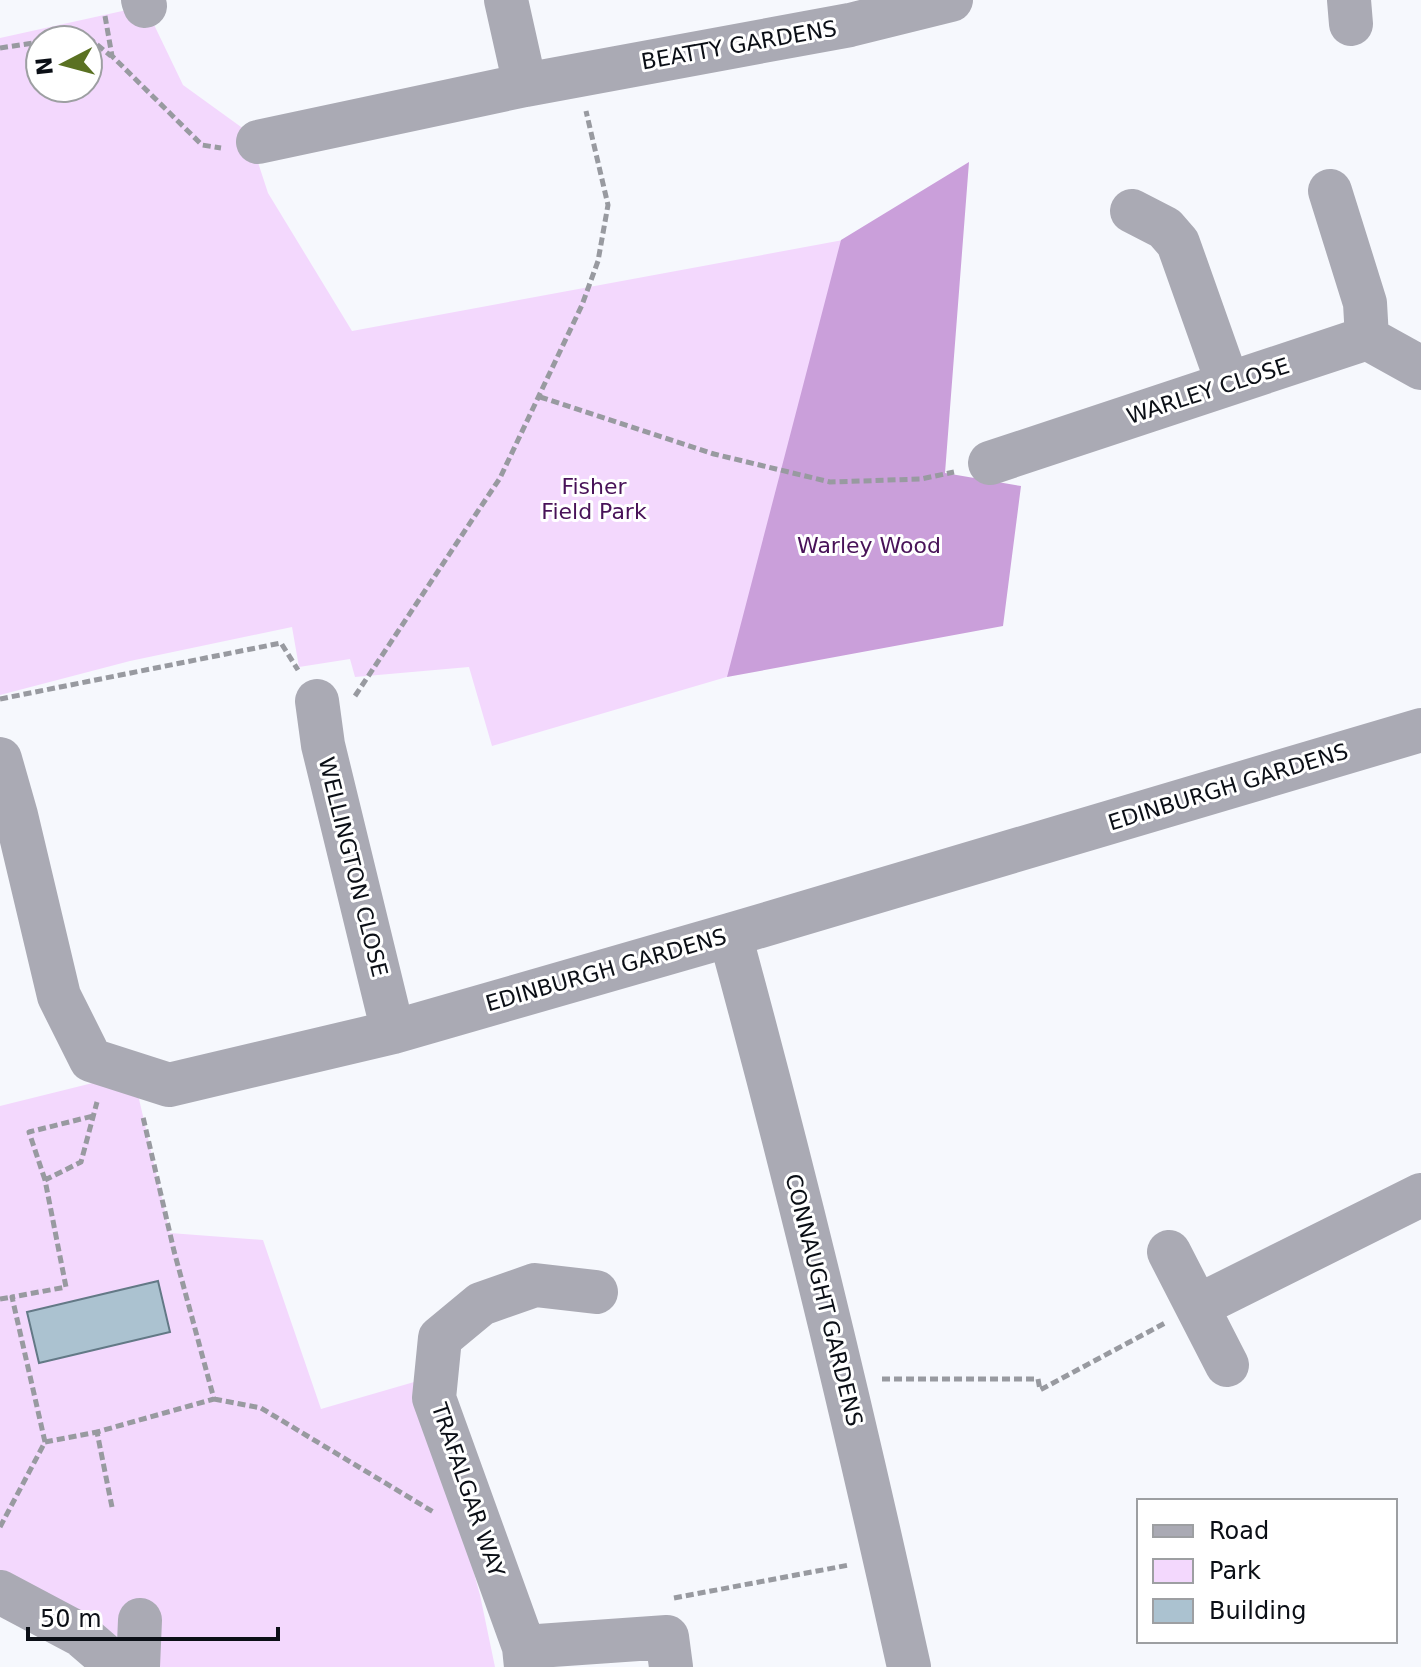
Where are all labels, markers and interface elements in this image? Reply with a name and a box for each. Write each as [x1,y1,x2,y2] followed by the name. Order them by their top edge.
[639,16,839,74] street label: BEATTY GARDENS
[24,24,104,104] north arrow
[31,56,58,77] text: N
[1124,353,1292,429] street label: WARLEY CLOSE
[541,474,647,524] park label: Fisher Field Park
[797,533,941,558] park label: Warley Wood
[1105,739,1351,835] street label: EDINBURGH GARDENS
[314,755,392,979] street label: WELLINGTON CLOSE
[483,924,729,1016] street label: EDINBURGH GARDENS
[780,1171,868,1429] street label: CONNAUGHT GARDENS
[426,1399,510,1581] street label: TRAFALGAR WAY
[1137,1499,1397,1643] legend
[1209,1517,1269,1545] text: Road
[1209,1557,1261,1585] text: Park
[28,1591,278,1641] scale bar
[1209,1597,1306,1625] text: Building
[40,1605,102,1633] text: 50 m

